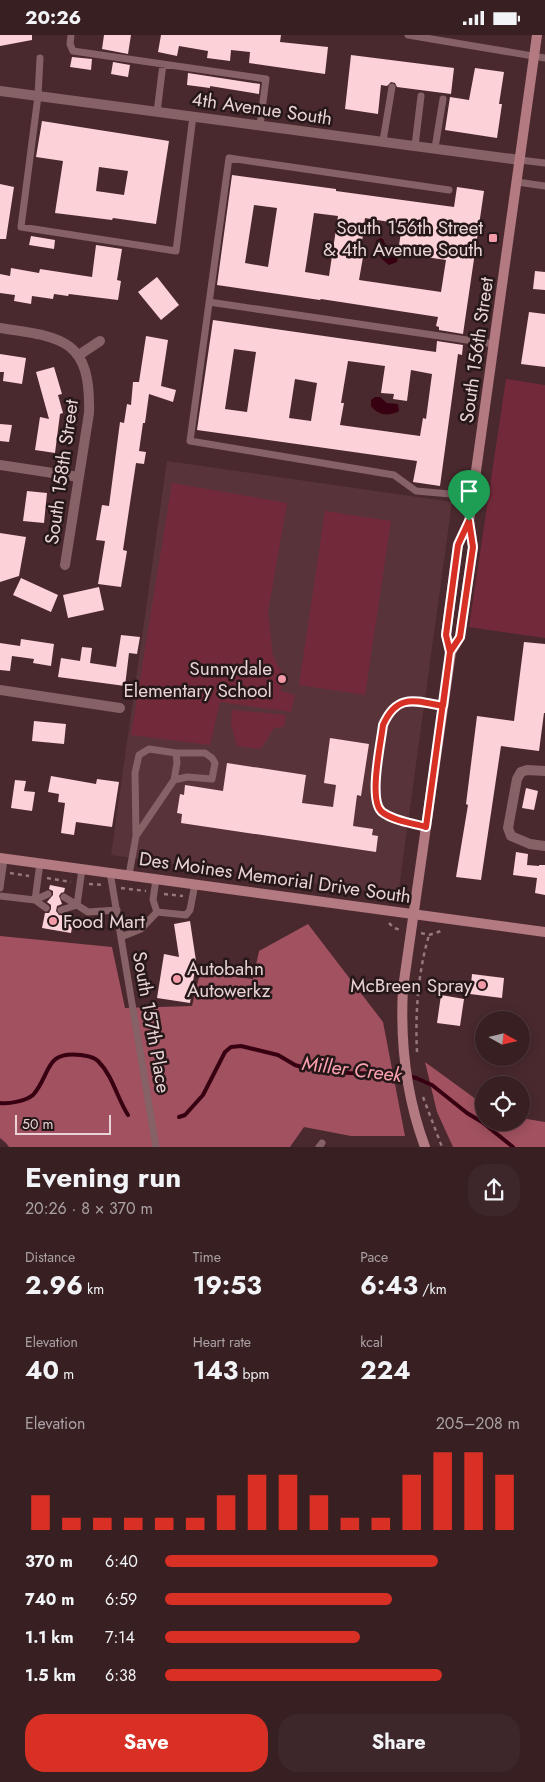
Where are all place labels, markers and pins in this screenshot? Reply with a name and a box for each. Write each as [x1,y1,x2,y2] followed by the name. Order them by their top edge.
[323,214,483,263] place label: South 156th Street & 4th Avenue South
[487,232,499,244] marker: South 156th Street & 4th Avenue South
[448,470,490,521] pin
[123,655,272,704] place label: Sunnydale Elementary School
[276,673,288,685] marker: Sunnydale Elementary School
[63,908,145,935] place label: Food Mart
[47,915,59,927] marker: Food Mart
[187,955,271,1004] place label: Autobahn Autowerkz
[350,972,473,999] place label: McBreen Spray
[171,973,183,985] marker: Autobahn Autowerkz
[476,979,488,991] marker: McBreen Spray

